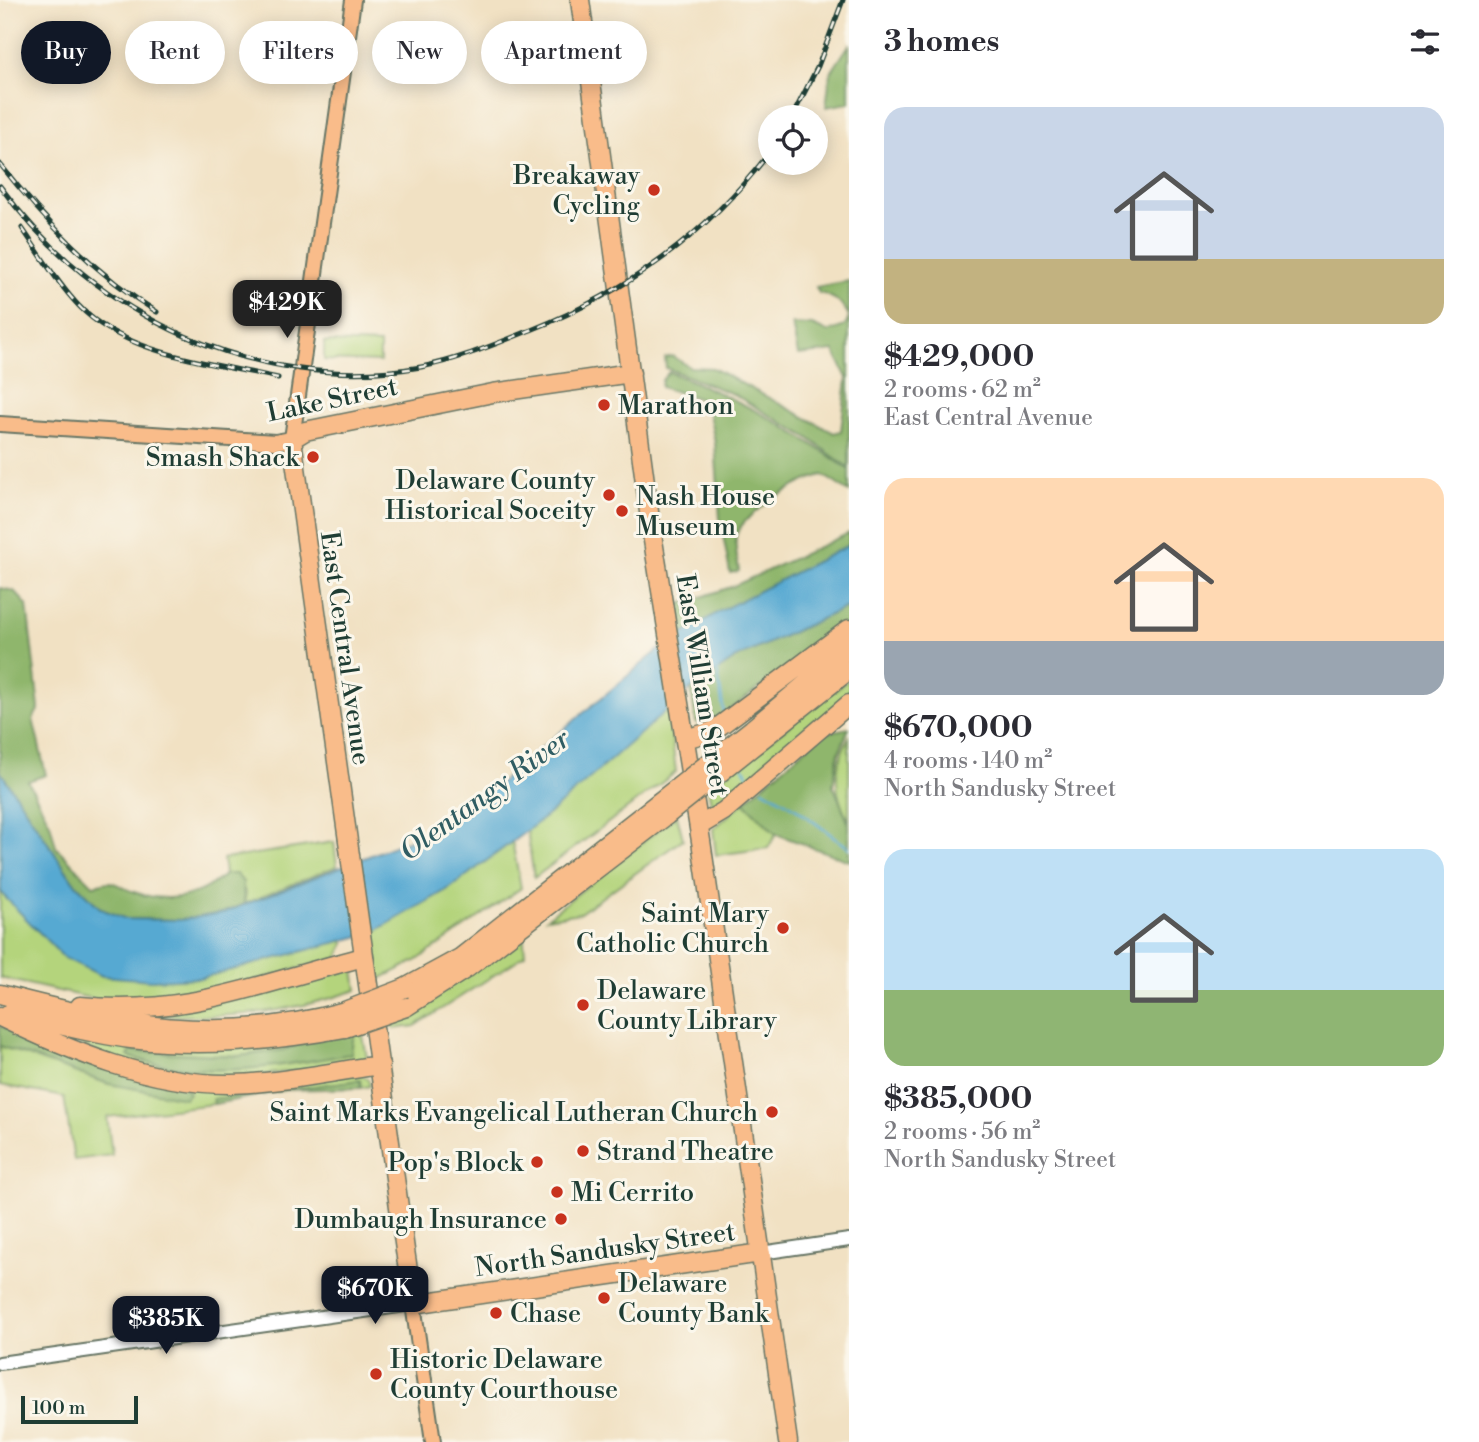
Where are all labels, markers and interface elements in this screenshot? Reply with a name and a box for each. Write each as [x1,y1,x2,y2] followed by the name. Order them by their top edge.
[21,21,111,84] chip: Buy
[125,21,225,84] chip: Rent
[239,21,358,84] chip: Filters
[372,21,467,84] chip: New
[481,21,647,84] chip: Apartment
[884,23,999,61] text: 3 homes
[1406,23,1444,61] icon: filters
[758,105,828,175] map controls
[758,105,828,175] button: locate
[1101,153,1227,279] icon: home
[512,160,641,222] place label: Breakaway Cycling
[646,182,662,198] marker: Breakaway Cycling
[238,280,336,340] pin: $429K
[249,289,325,317] text: $429K
[884,338,1034,376] text: $429,000
[264,371,401,429] street label: Lake Street
[884,376,1041,404] text: 2 rooms · 62 m²
[618,390,734,422] place label: Marathon
[596,397,612,413] marker: Marathon
[884,404,1093,432] text: East Central Avenue
[146,442,300,474] place label: Smash Shack
[305,449,321,465] marker: Smash Shack
[385,465,595,527] place label: Delaware County Historical Soceity
[636,481,775,543] place label: Nash House Museum
[601,487,617,503] marker: Delaware County Historical Soceity
[614,503,630,519] marker: Nash House Museum
[1101,524,1227,650] icon: home
[313,529,377,767] street label: East Central Avenue
[669,572,735,798] street label: East William Street
[884,709,1033,747] text: $670,000
[393,721,578,869] water label: Olentangy River
[884,747,1052,775] text: 4 rooms · 140 m²
[884,775,1116,803] text: North Sandusky Street
[1101,895,1227,1021] icon: home
[576,898,769,960] place label: Saint Mary Catholic Church
[775,920,791,936] marker: Saint Mary Catholic Church
[597,975,777,1037] place label: Delaware County Library
[575,997,591,1013] marker: Delaware County Library
[884,1080,1032,1118] text: $385,000
[270,1097,758,1129] place label: Saint Marks Evangelical Lutheran Church
[764,1104,780,1120] marker: Saint Marks Evangelical Lutheran Church
[884,1118,1040,1146] text: 2 rooms · 56 m²
[597,1136,774,1168] place label: Strand Theatre
[575,1143,591,1159] marker: Strand Theatre
[884,1146,1116,1174] text: North Sandusky Street
[387,1147,524,1179] place label: Pop's Block
[529,1154,545,1170] marker: Pop's Block
[571,1177,694,1209] place label: Mi Cerrito
[549,1184,565,1200] marker: Mi Cerrito
[294,1204,547,1236] place label: Dumbaugh Insurance
[553,1211,569,1227] marker: Dumbaugh Insurance
[473,1216,737,1284] street label: North Sandusky Street
[326,1266,424,1326] pin: $670K
[618,1268,770,1330] place label: Delaware County Bank
[337,1275,413,1303] text: $670K
[596,1290,612,1306] marker: Delaware County Bank
[117,1296,215,1356] pin: $385K
[510,1298,581,1330] place label: Chase
[128,1305,204,1333] text: $385K
[488,1305,504,1321] marker: Chase
[390,1344,618,1406] place label: Historic Delaware County Courthouse
[368,1366,384,1382] marker: Historic Delaware County Courthouse
[21,1393,138,1425] scale bar
[32,1396,85,1420] text: 100 m

